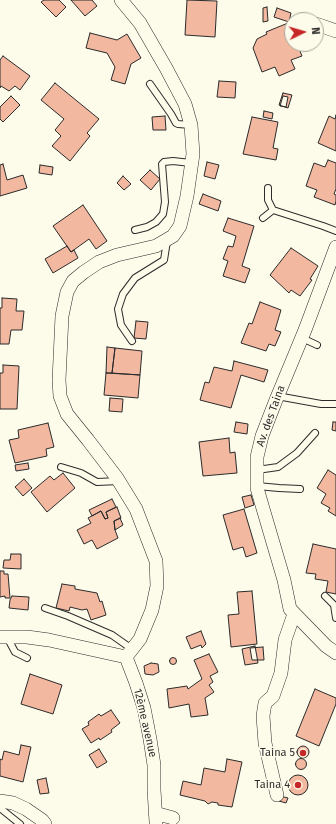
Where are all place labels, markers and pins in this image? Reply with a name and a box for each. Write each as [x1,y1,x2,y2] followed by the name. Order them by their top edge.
[260,746,295,760] place label: Taina 5
[298,748,308,758] marker: Taina 5
[255,778,290,792] place label: Taina 4
[293,780,303,790] marker: Taina 4

